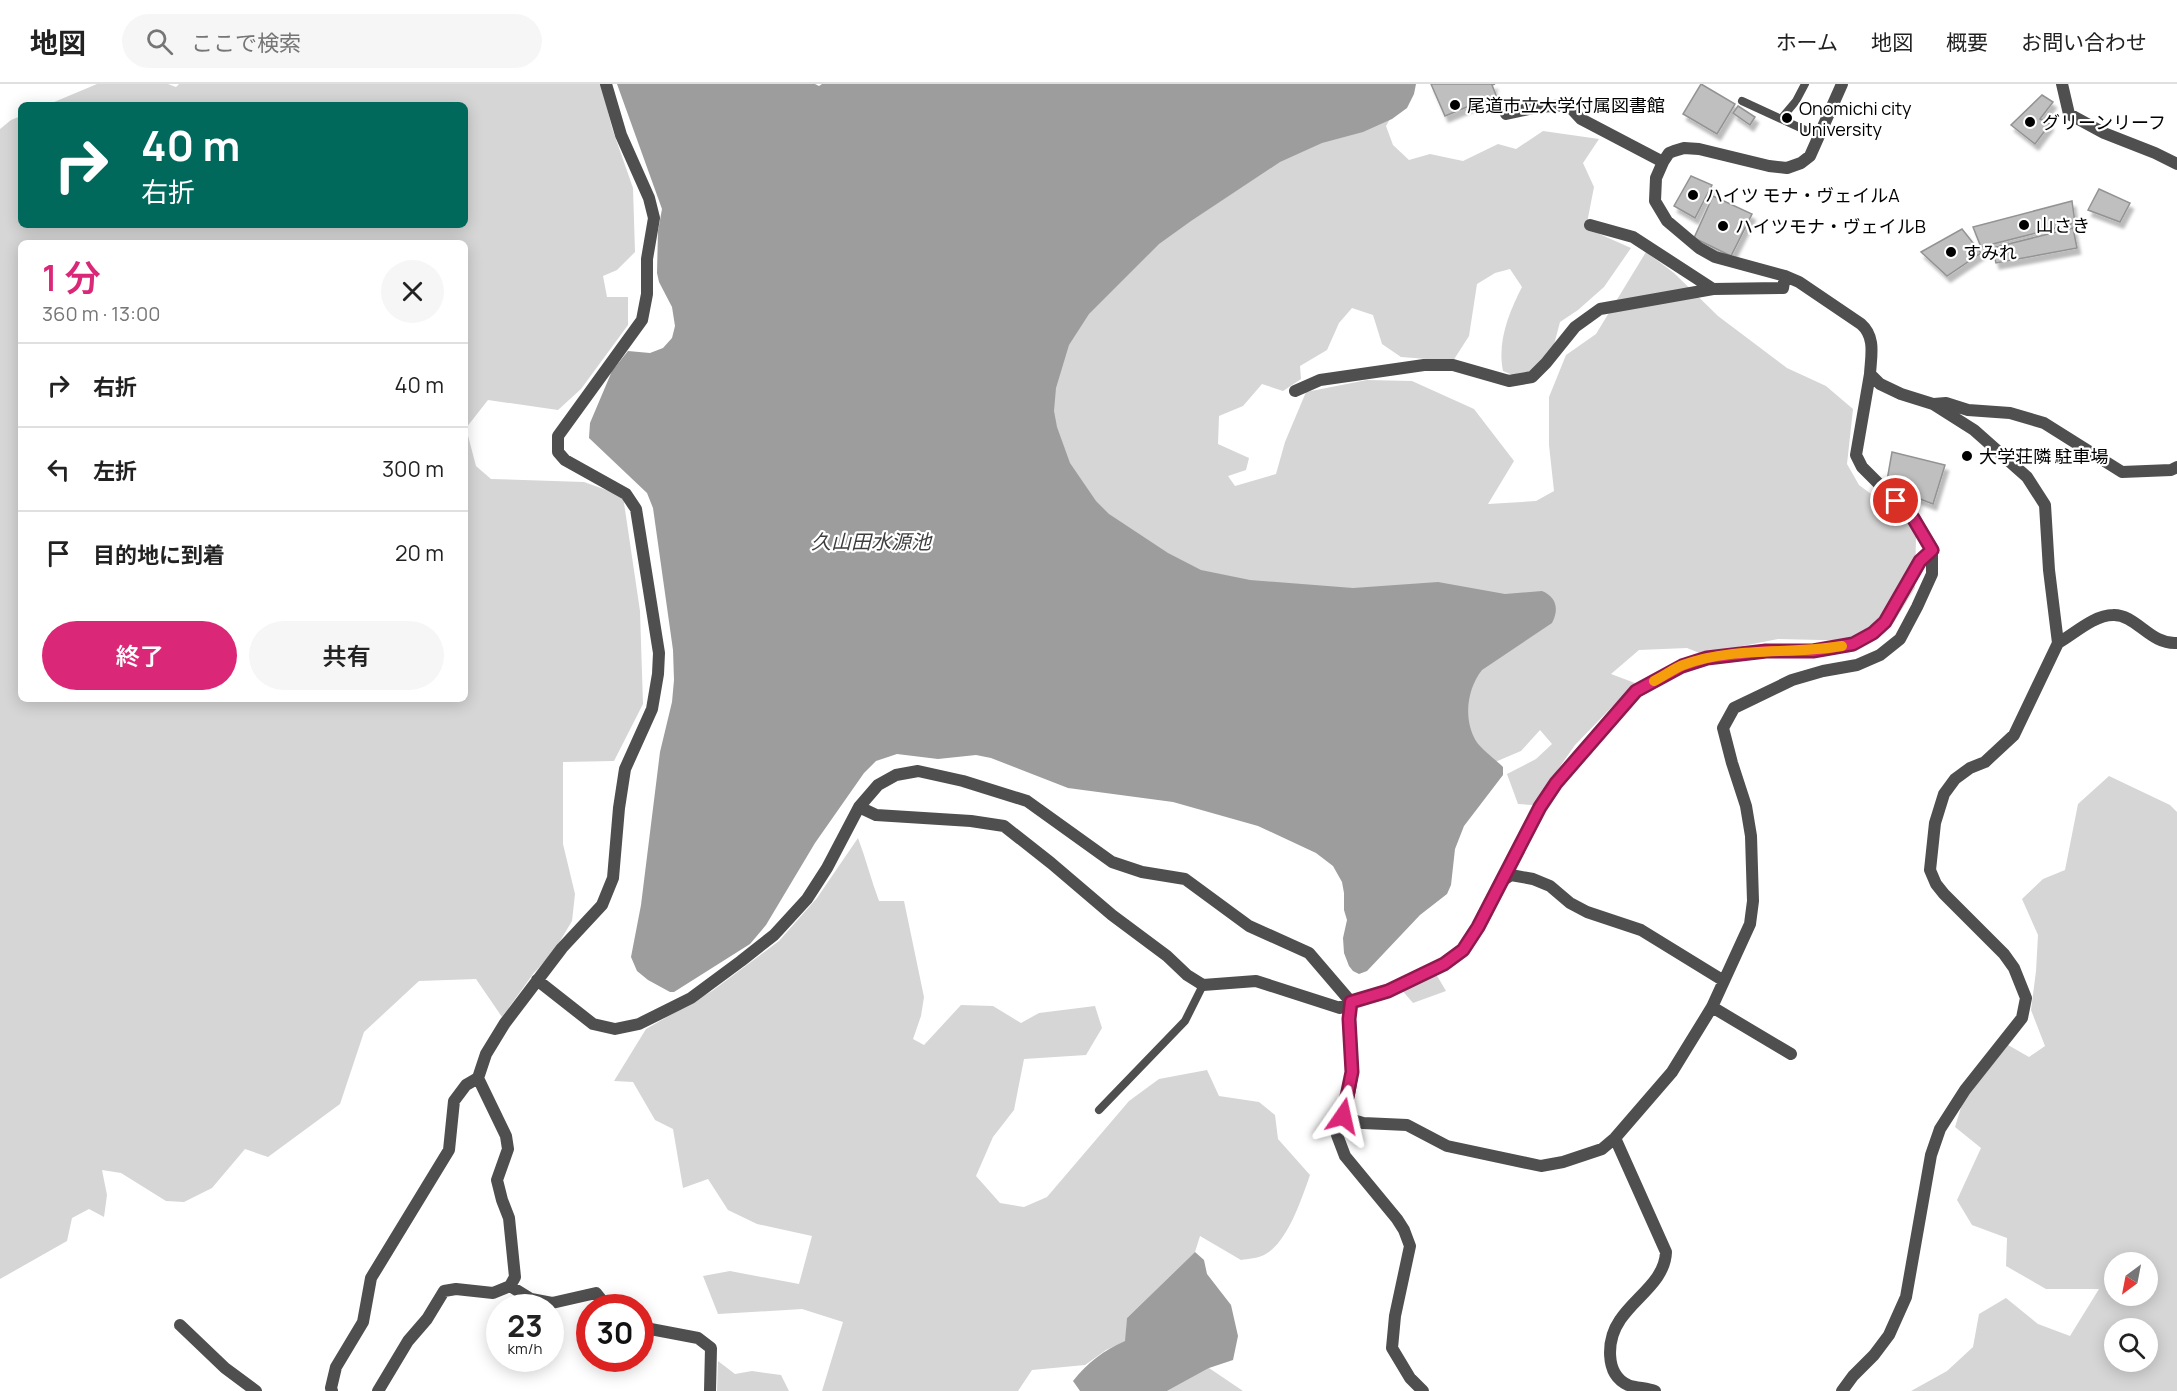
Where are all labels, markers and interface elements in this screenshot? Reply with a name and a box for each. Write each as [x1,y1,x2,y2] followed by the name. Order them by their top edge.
[122,14,542,68] search box
[30,23,86,61] text: 地図
[143,25,176,58] icon: search
[191,28,301,58] text: ここで検索
[1776,28,1838,56] text: ホーム
[1871,28,1913,56] text: 地図
[1946,28,1988,56] text: 概要
[2021,28,2147,56] text: お問い合わせ
[1467,93,1665,117] place label: 尾道市立大学付属図書館
[1799,96,1912,141] place label: Onomichi city University
[1448,98,1462,112] marker: 尾道市立大学付属図書館
[2042,110,2166,134] place label: グリーンリーフ
[1780,111,1794,125] marker: Onomichi city University
[2023,115,2037,129] marker: グリーンリーフ
[141,116,240,174] text: 40 m
[42,126,120,204] icon: right
[141,173,195,210] text: 右折
[1705,183,1900,207] place label: ハイツ モナ・ヴェイルA
[1686,188,1700,202] marker: ハイツ モナ・ヴェイルA
[2036,213,2090,237] place label: 山さき
[1735,214,1926,238] place label: ハイツモナ・ヴェイルB
[2017,218,2031,232] marker: 山さき
[1716,219,1730,233] marker: ハイツモナ・ヴェイルB
[1963,240,2017,264] place label: すみれ
[1944,245,1958,259] marker: すみれ
[42,253,100,302] text: 1 分
[381,260,444,323] button: close
[42,300,160,327] text: 360 m · 13:00
[42,369,75,402] icon: right
[395,370,444,400] text: 40 m
[93,372,137,402] text: 右折
[1979,444,2109,468] place label: 大学荘隣 駐車場
[1960,449,1974,463] marker: 大学荘隣 駐車場
[42,453,75,486] icon: left
[382,454,444,484] text: 300 m
[93,456,137,486] text: 左折
[1870,475,1921,526] pin
[1879,484,1912,517] icon: arrive
[811,528,933,555] water label: 久山田水源池
[42,537,75,570] icon: arrive
[395,538,444,568] text: 20 m
[93,540,225,570] text: 目的地に到着
[42,621,237,690] button: 終了
[249,621,444,690] button: 共有
[1311,1084,1375,1148] position arrow
[2104,1252,2158,1306] north arrow
[2104,1252,2158,1372] map controls
[576,1294,654,1372] speed limit sign: 30
[507,1305,543,1346] text: 23
[2104,1318,2158,1372] button: search
[508,1338,542,1359] text: km/h

